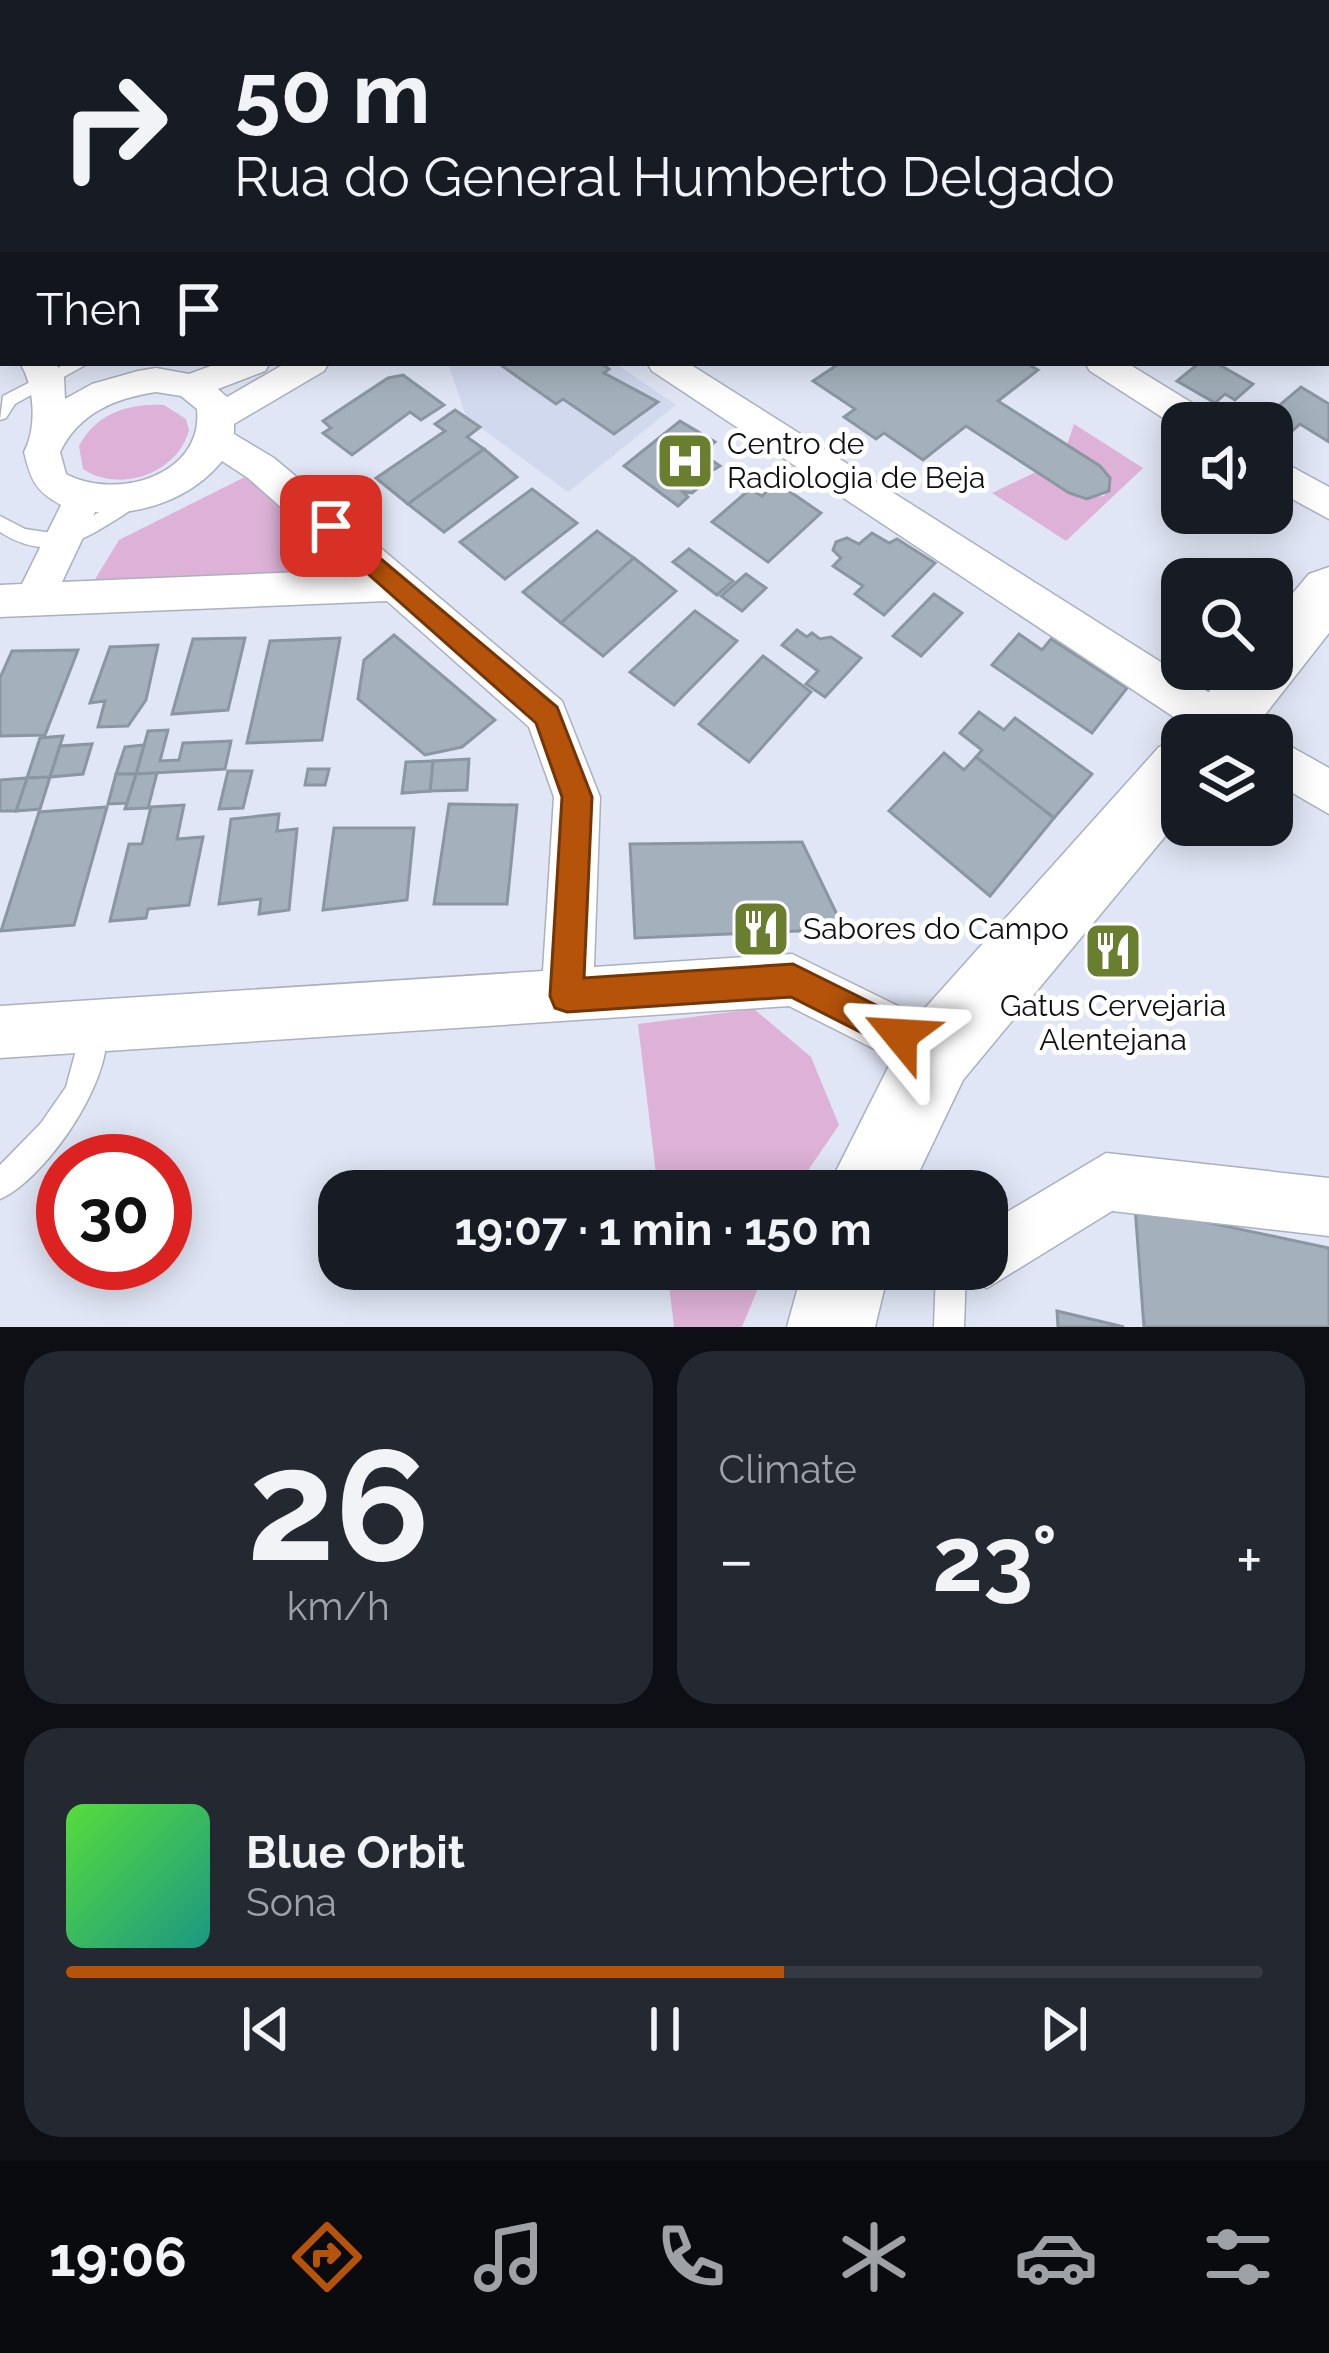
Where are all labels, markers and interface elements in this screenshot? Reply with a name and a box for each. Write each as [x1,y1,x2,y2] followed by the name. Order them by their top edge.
[234,44,430,143] text: 50 m
[36,48,192,204] icon: right
[234,145,1115,209] text: Rua do General Humberto Delgado
[166,276,232,342] icon: arrive
[36,283,142,336] text: Then
[1161,402,1293,846] map controls
[1161,402,1293,534] button: sound
[727,426,985,495] place label: Centro de Radiologia de Beja
[654,430,716,492] hospital icon: Centro de Radiologia de Beja
[280,475,382,577] pin
[298,493,364,559] icon: arrive
[1161,558,1293,690] button: search
[1161,714,1293,846] button: layers
[730,898,792,960] restaurant icon: Sabores do Campo
[803,911,1069,946] place label: Sabores do Campo
[1082,920,1144,982] restaurant icon: Gatus Cervejaria Alentejana
[837,972,963,1098] position arrow
[1000,988,1226,1057] place label: Gatus Cervejaria Alentejana
[36,1134,192,1290] speed limit sign: 30
[454,1203,872,1256] text: 19:07 · 1 min · 150 m
[247,1413,430,1597] text: 26
[719,1446,857,1492] text: Climate
[932,1506,1057,1612] text: 23°
[719,1521,754,1598] text: −
[1236,1521,1263,1598] text: +
[287,1583,390,1629] text: km/h
[246,1826,465,1879] text: Blue Orbit
[246,1879,337,1925] text: Sona
[233,1996,299,2062] icon: previous
[632,1996,698,2062] icon: pause
[1031,1996,1097,2062] icon: next
[285,2215,369,2299] icon: directions
[467,2215,551,2299] icon: music
[649,2215,733,2299] icon: phone
[832,2215,916,2299] icon: climate
[1014,2215,1098,2299] icon: car
[1196,2215,1280,2299] icon: filters
[49,2225,187,2289] text: 19:06

